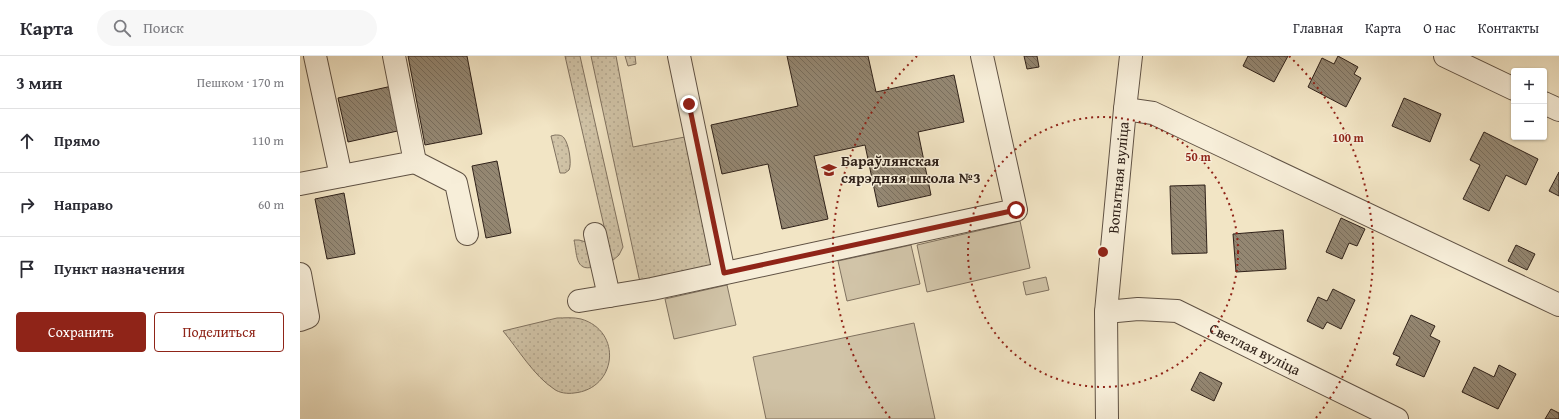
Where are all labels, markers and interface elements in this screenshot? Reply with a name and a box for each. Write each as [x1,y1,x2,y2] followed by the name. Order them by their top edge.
[97,10,377,46] search box
[20,14,73,42] text: Карта
[111,17,133,39] icon: search
[143,17,184,38] text: Поиск
[1293,18,1343,38] text: Главная
[1365,18,1401,38] text: Карта
[1423,18,1456,38] text: О нас
[1478,18,1539,38] text: Контакты
[1511,68,1547,140] map controls
[1511,68,1547,104] button: +
[16,70,62,95] text: 3 мин
[197,73,284,92] text: Пешком · 170 m
[680,95,698,113] route end
[1511,104,1547,140] button: −
[1102,120,1134,234] street label: Вопытная вуліца
[1332,129,1365,146] text: 100 m
[16,130,38,152] icon: ahead
[54,130,100,151] text: Прямо
[252,131,284,150] text: 110 m
[1185,148,1211,165] text: 50 m
[841,150,981,188] place label: Бараўлянская сярэдняя школа №3
[820,161,838,179] school or university icon: Бараўлянская сярэдняя школа №3
[16,194,38,216] icon: right
[54,194,113,215] text: Направо
[258,195,284,214] text: 60 m
[1007,201,1025,219] route start
[1096,245,1110,259] centre of rings
[16,258,38,280] icon: arrive
[54,258,185,279] text: Пункт назначения
[16,312,146,352] button: Сохранить
[154,312,284,352] button: Поделиться
[1206,318,1305,380] street label: Светлая вуліца

